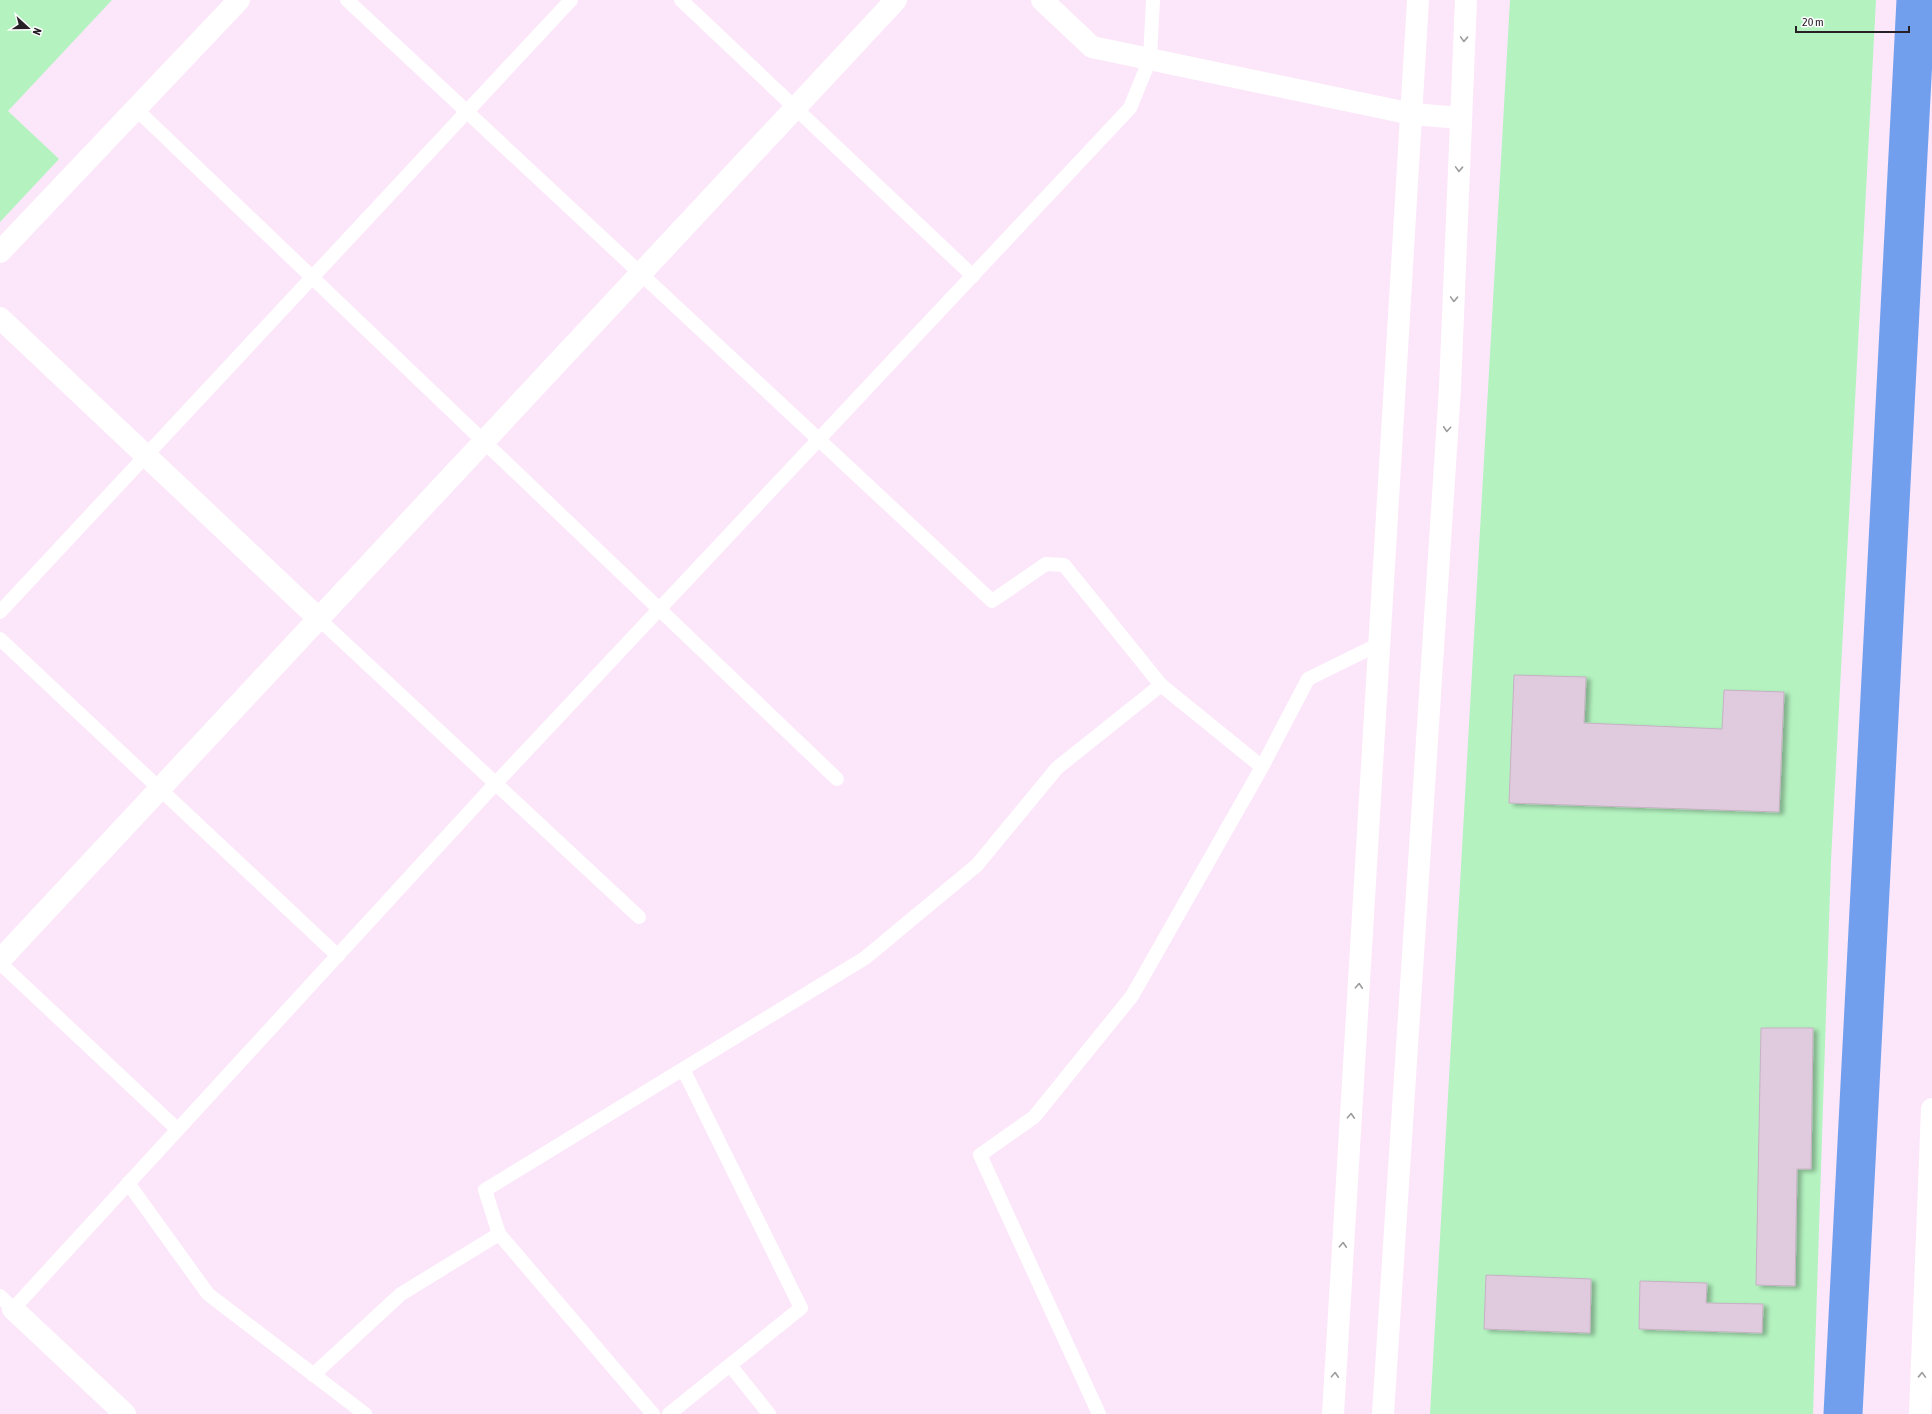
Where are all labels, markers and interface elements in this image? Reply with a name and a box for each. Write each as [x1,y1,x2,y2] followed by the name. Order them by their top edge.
[8,8,48,48] north arrow
[1796,8,1909,34] scale bar
[1802,15,1824,29] text: 20 m
[31,26,44,37] text: N
[1460,36,1469,42] one-way arrow
[1455,166,1463,172] one-way arrow
[1449,296,1458,302] one-way arrow
[1443,426,1452,432] one-way arrow
[1354,983,1363,989] one-way arrow
[1346,1113,1355,1119] one-way arrow
[1338,1242,1347,1248] one-way arrow
[1331,1372,1339,1378] one-way arrow
[1917,1372,1926,1378] one-way arrow

